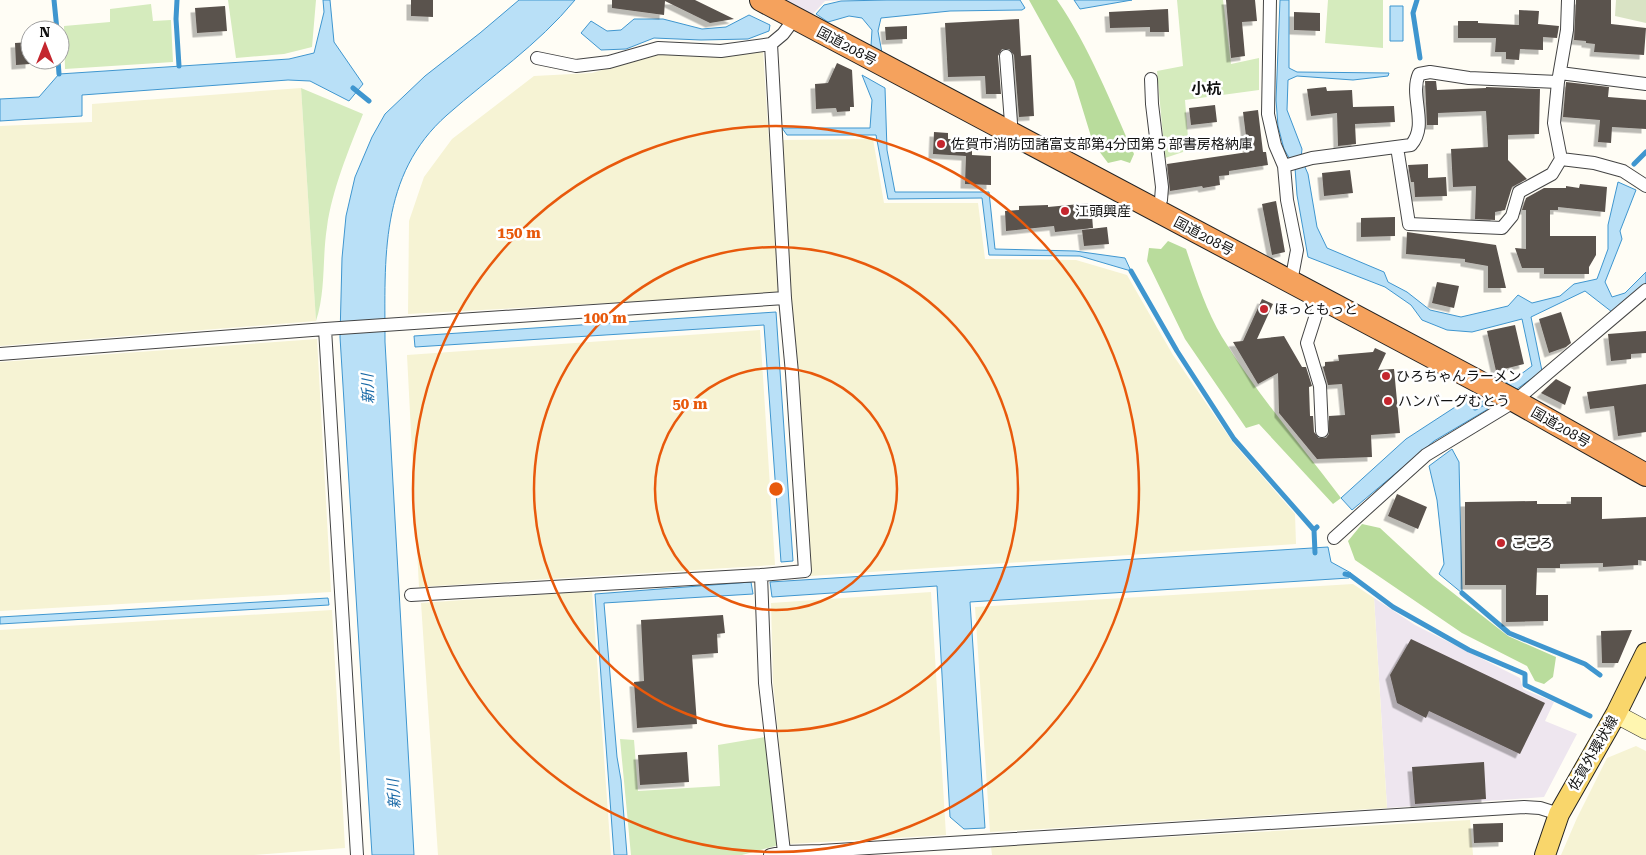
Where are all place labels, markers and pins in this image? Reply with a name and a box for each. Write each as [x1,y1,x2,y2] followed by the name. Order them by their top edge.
[951,136,1253,152] place label: 佐賀市消防団諸富支部第4分団第５部書房格納庫
[935,138,947,150] marker: 佐賀市消防団諸富支部第4分団第５部書房格納庫
[1075,203,1131,219] place label: 江頭興産
[1059,205,1071,217] marker: 江頭興産
[1274,301,1358,317] place label: ほっともっと
[1258,303,1270,315] marker: ほっともっと
[1396,368,1521,384] place label: ひろちゃんラーメン
[1380,370,1392,382] marker: ひろちゃんラーメン
[1398,393,1510,409] place label: ハンバーグむとう
[1382,395,1394,407] marker: ハンバーグむとう
[767,480,785,498] centre of rings
[1511,535,1553,551] place label: こころ
[1495,537,1507,549] marker: こころ

